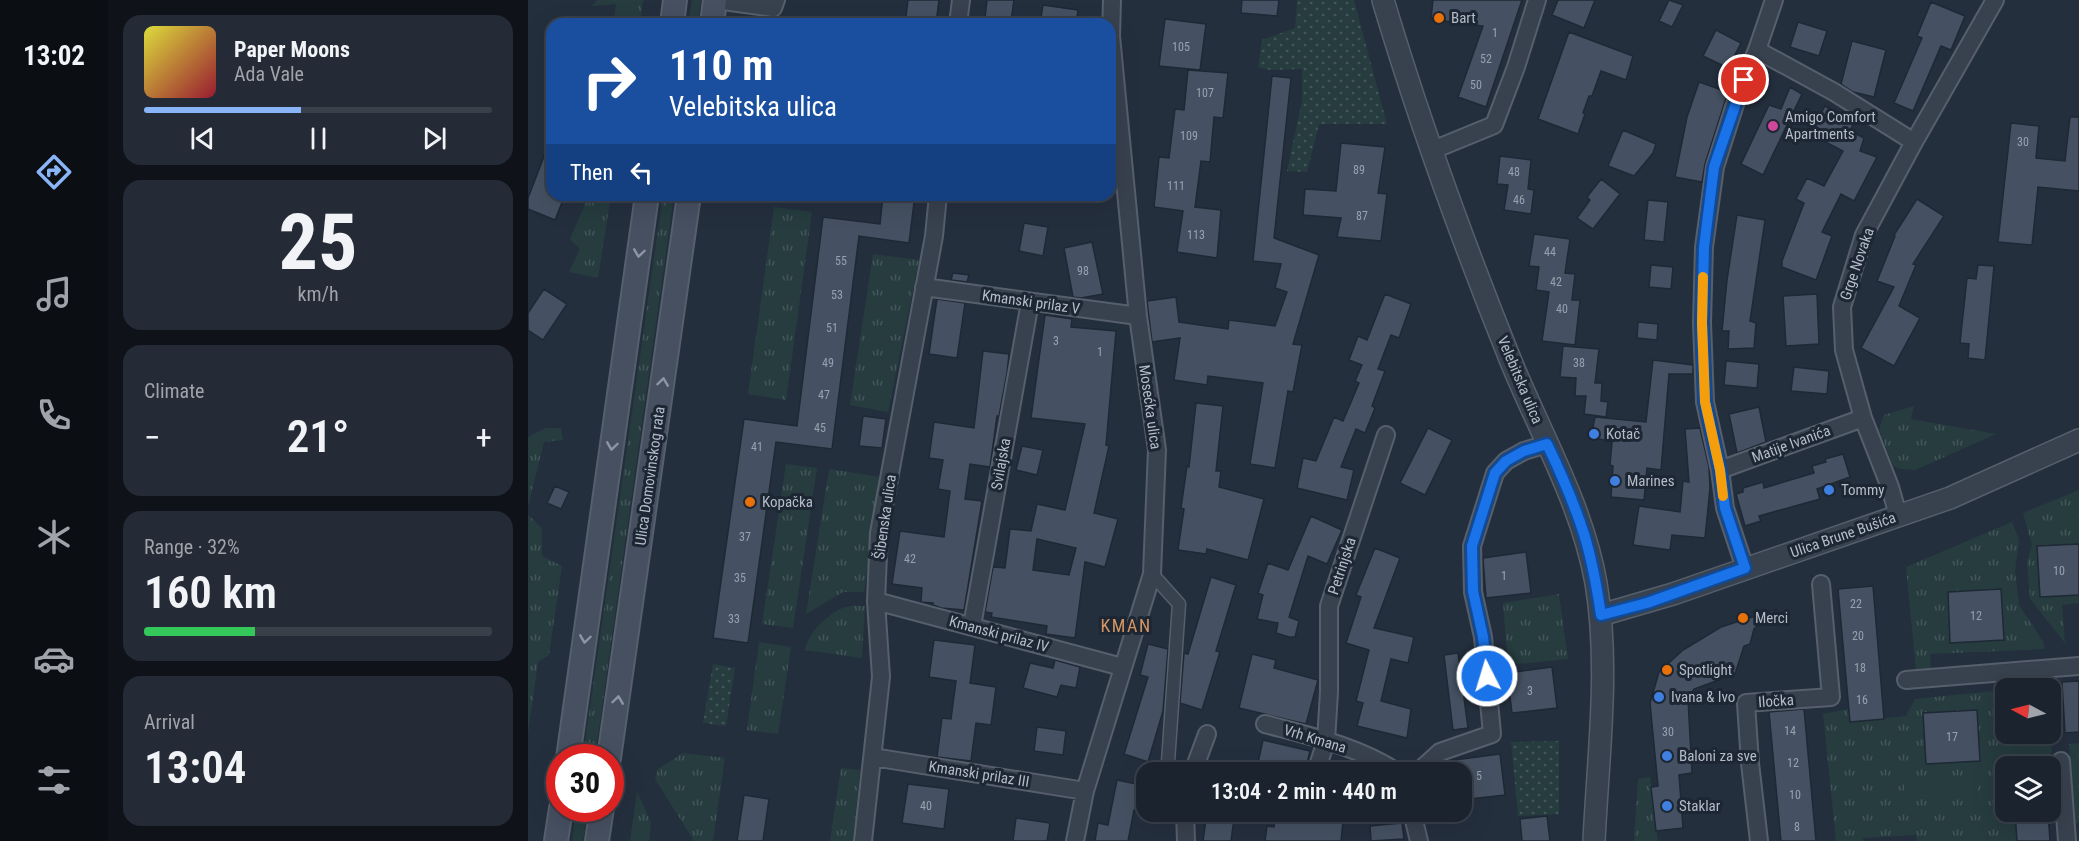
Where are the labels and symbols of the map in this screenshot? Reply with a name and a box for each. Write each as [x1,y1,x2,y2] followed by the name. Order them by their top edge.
[1451,9,1476,27] place label: Bart
[1432,11,1446,25] marker: Bart
[1492,26,1498,40] house number: 1
[1172,40,1190,54] house number: 105
[1480,52,1492,66] house number: 52
[1718,54,1769,105] pin
[1470,78,1482,92] house number: 50
[1196,86,1214,100] house number: 107
[1785,108,1876,143] place label: Amigo Comfort Apartments
[1766,119,1780,133] marker: Amigo Comfort Apartments
[1180,129,1198,143] house number: 109
[2017,135,2029,149] house number: 30
[1353,163,1365,177] house number: 89
[1508,165,1520,179] house number: 48
[1167,179,1185,193] house number: 111
[1513,193,1525,207] house number: 46
[1356,209,1368,223] house number: 87
[1836,225,1878,303] street label: Grge Novaka
[1187,228,1205,242] house number: 113
[1544,245,1556,259] house number: 44
[633,248,645,258] one-way arrow
[835,254,847,268] house number: 55
[1077,264,1089,278] house number: 98
[1550,275,1562,289] house number: 42
[981,286,1082,318] street label: Kmanski prilaz V
[831,288,843,302] house number: 53
[1556,302,1568,316] house number: 40
[826,321,838,335] house number: 51
[1053,334,1059,348] house number: 3
[1493,334,1547,426] street label: Velebitska ulica
[1097,345,1103,359] house number: 1
[822,356,834,370] house number: 49
[1573,356,1585,370] house number: 38
[1135,364,1165,450] street label: Mosećka ulica
[657,377,669,386] one-way arrow
[818,388,830,402] house number: 47
[631,405,669,547] street label: Ulica Domovinskog rata
[814,421,826,435] house number: 45
[1749,421,1833,467] street label: Matije Ivanića
[1606,425,1640,443] place label: Kotač
[1587,427,1601,441] marker: Kotač
[988,437,1014,491] street label: Svilajska
[751,440,763,454] house number: 41
[607,441,619,451] one-way arrow
[1627,472,1675,490] place label: Marines
[870,473,900,561] street label: Šibenska ulica
[1608,474,1622,488] marker: Marines
[1841,481,1884,499] place label: Tommy
[1822,483,1836,497] marker: Tommy
[762,493,813,511] place label: Kopačka
[743,495,757,509] marker: Kopačka
[1788,509,1898,561] street label: Ulica Brune Bušića
[739,530,751,544] house number: 37
[1324,535,1360,597] street label: Petrinjska
[904,552,916,566] house number: 42
[2053,564,2065,578] house number: 10
[1501,569,1507,583] house number: 1
[734,571,746,585] house number: 35
[1850,597,1862,611] house number: 22
[1755,609,1788,627] place label: Merci
[1970,609,1982,623] house number: 12
[1736,611,1750,625] marker: Merci
[728,612,740,626] house number: 33
[947,612,1051,656] street label: Kmanski prilaz IV
[1100,615,1152,636] district label: KMAN
[1852,629,1864,643] house number: 20
[579,635,591,644] one-way arrow
[1455,644,1519,708] position arrow
[1679,661,1732,679] place label: Spotlight
[1854,661,1866,675] house number: 18
[1660,663,1674,677] marker: Spotlight
[1995,678,2061,744] north arrow
[1527,684,1533,698] house number: 3
[1671,688,1735,706] place label: Ivana & Ivo
[1652,690,1666,704] marker: Ivana & Ivo
[1758,691,1794,711] street label: Iločka
[1856,693,1868,707] house number: 16
[611,695,623,704] one-way arrow
[1282,721,1348,757] street label: Vrh Kmana
[1784,724,1796,738] house number: 14
[1662,725,1674,739] house number: 30
[1946,730,1958,744] house number: 17
[546,744,624,822] speed limit sign: 30
[1679,747,1757,765] place label: Baloni za sve
[1660,749,1674,763] marker: Baloni za sve
[1787,756,1799,770] house number: 12
[927,757,1031,791] street label: Kmanski prilaz III
[1476,769,1482,783] house number: 5
[1789,788,1801,802] house number: 10
[1679,797,1721,815] place label: Staklar
[920,799,932,813] house number: 40
[1660,799,1674,813] marker: Staklar
[1794,820,1800,834] house number: 8

